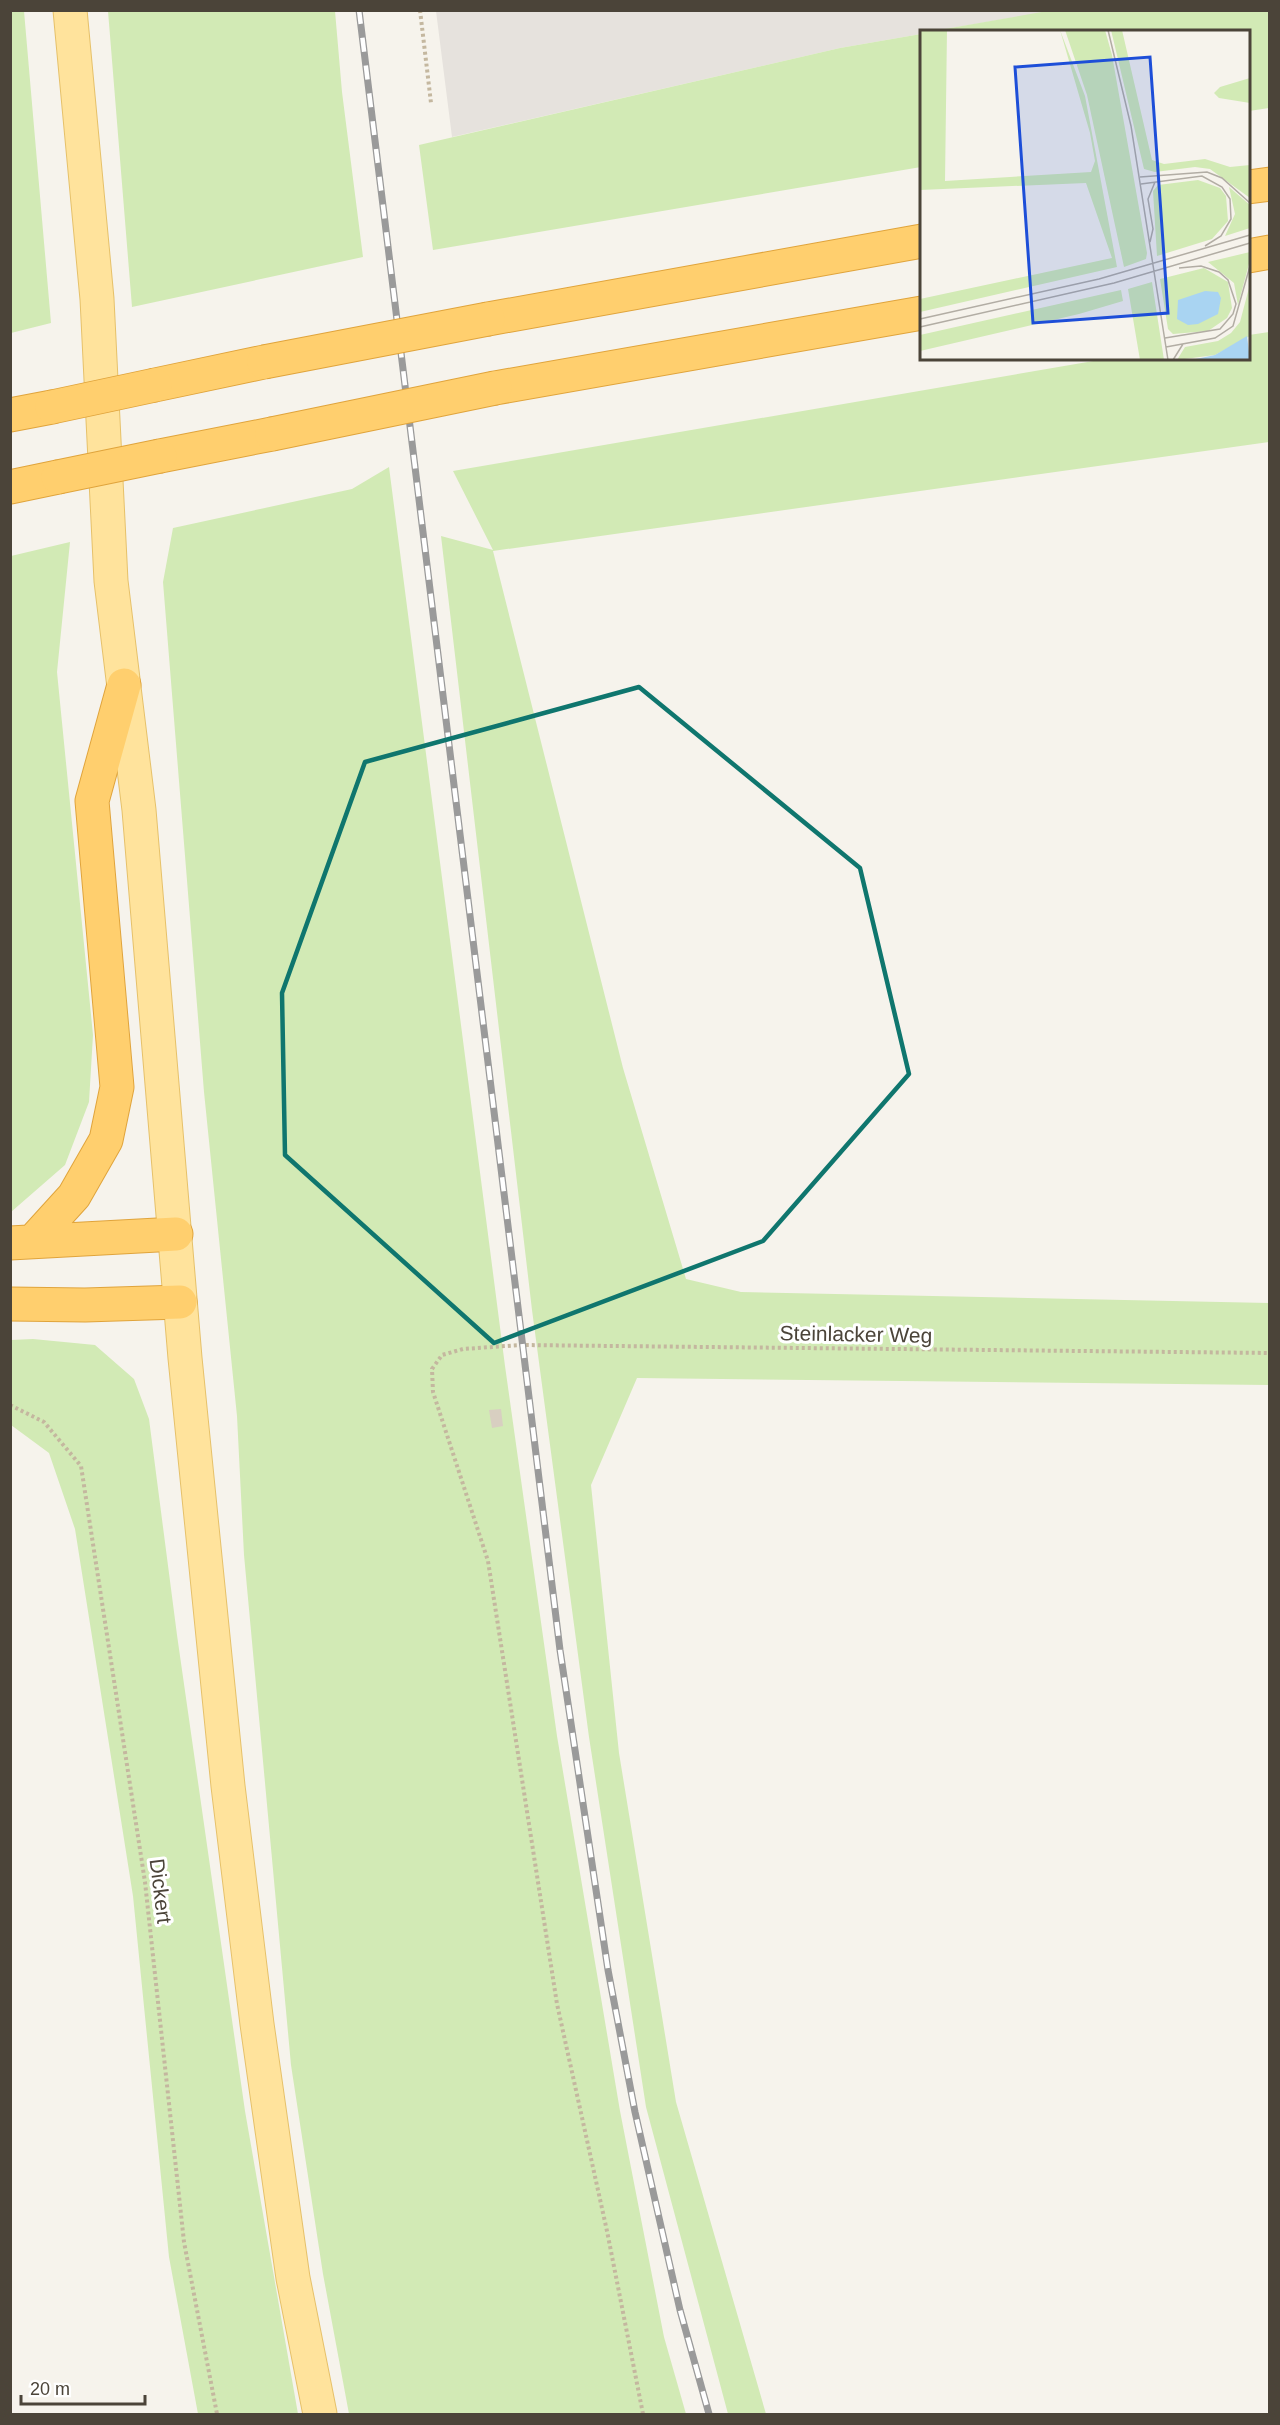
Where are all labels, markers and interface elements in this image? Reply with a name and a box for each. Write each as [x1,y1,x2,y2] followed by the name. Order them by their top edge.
[920,30,1250,360] inset map
[780,1321,932,1347] street label: Steinlacker Weg
[146,1857,176,1925] street label: Dickert
[21,2368,146,2406] scale bar
[30,2379,70,2399] text: 20 m

